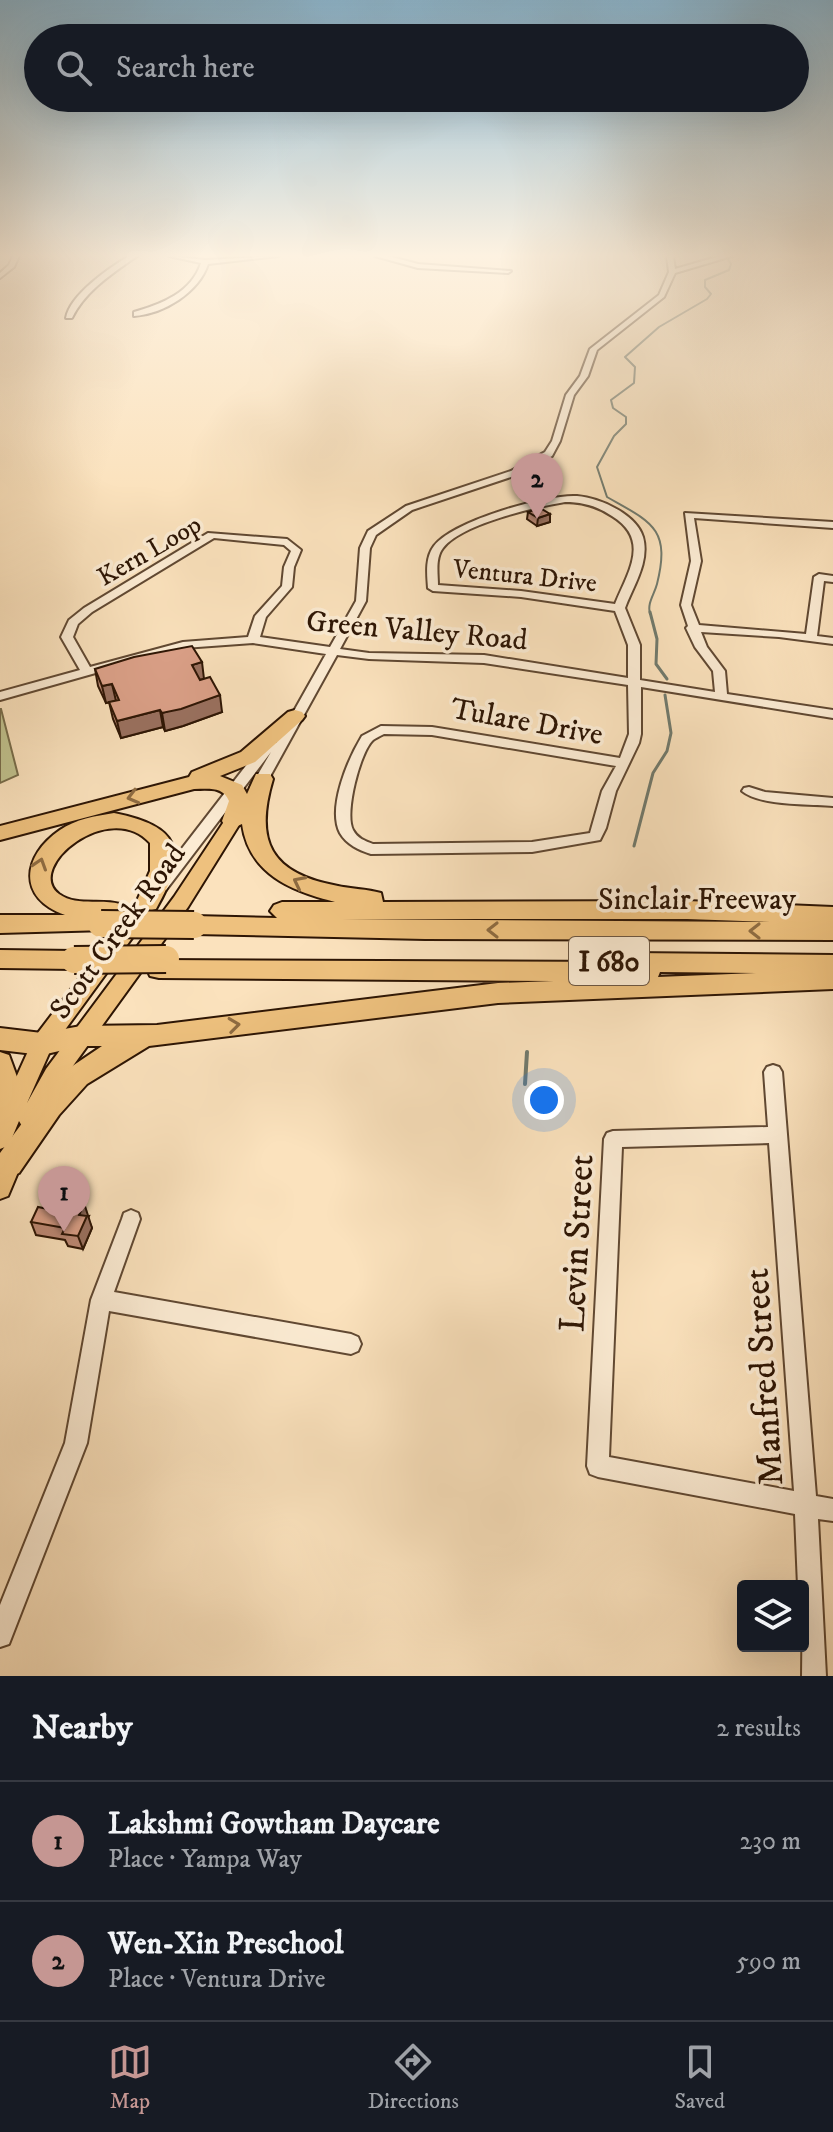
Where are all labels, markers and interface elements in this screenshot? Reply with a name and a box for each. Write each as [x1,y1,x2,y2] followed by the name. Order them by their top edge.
[24,24,809,112] search box
[52,46,96,90] icon: search
[116,50,255,87] text: Search here
[511,453,563,519] pin: 2
[92,508,208,594] street label: Kern Loop
[450,552,598,600] street label: Ventura Drive
[305,603,529,660] street label: Green Valley Road
[448,691,606,754] street label: Tulare Drive
[126,788,140,804] one-way arrow
[42,837,194,1027] street label: Scott Creek Road
[31,858,47,871] one-way arrow
[292,876,307,892] one-way arrow
[598,882,797,919] street label: Sinclair Freeway
[486,921,499,939] one-way arrow
[748,922,761,940] one-way arrow
[569,937,649,985] road number: I 680
[227,1017,241,1034] one-way arrow
[524,1080,564,1120] your location
[550,1153,605,1333] street label: Levin Street
[38,1166,90,1232] pin: 1
[734,1267,795,1487] street label: Manfred Street
[737,1580,809,1652] map controls
[737,1580,809,1652] button: layers
[32,1707,133,1749] text: Nearby
[716,1712,801,1745] text: 2 results
[108,1806,440,1843] text: Lakshmi Gowtham Daycare
[53,1825,63,1858] text: 1
[739,1825,801,1858] text: 230 m
[108,1843,302,1876] text: Place · Yampa Way
[108,1926,344,1963] text: Wen-Xin Preschool
[52,1945,64,1978] text: 2
[736,1945,801,1978] text: 590 m
[108,1963,326,1996] text: Place · Ventura Drive
[108,2040,152,2115] tab: Map
[368,2040,459,2115] tab: Directions
[675,2040,725,2115] tab: Saved

